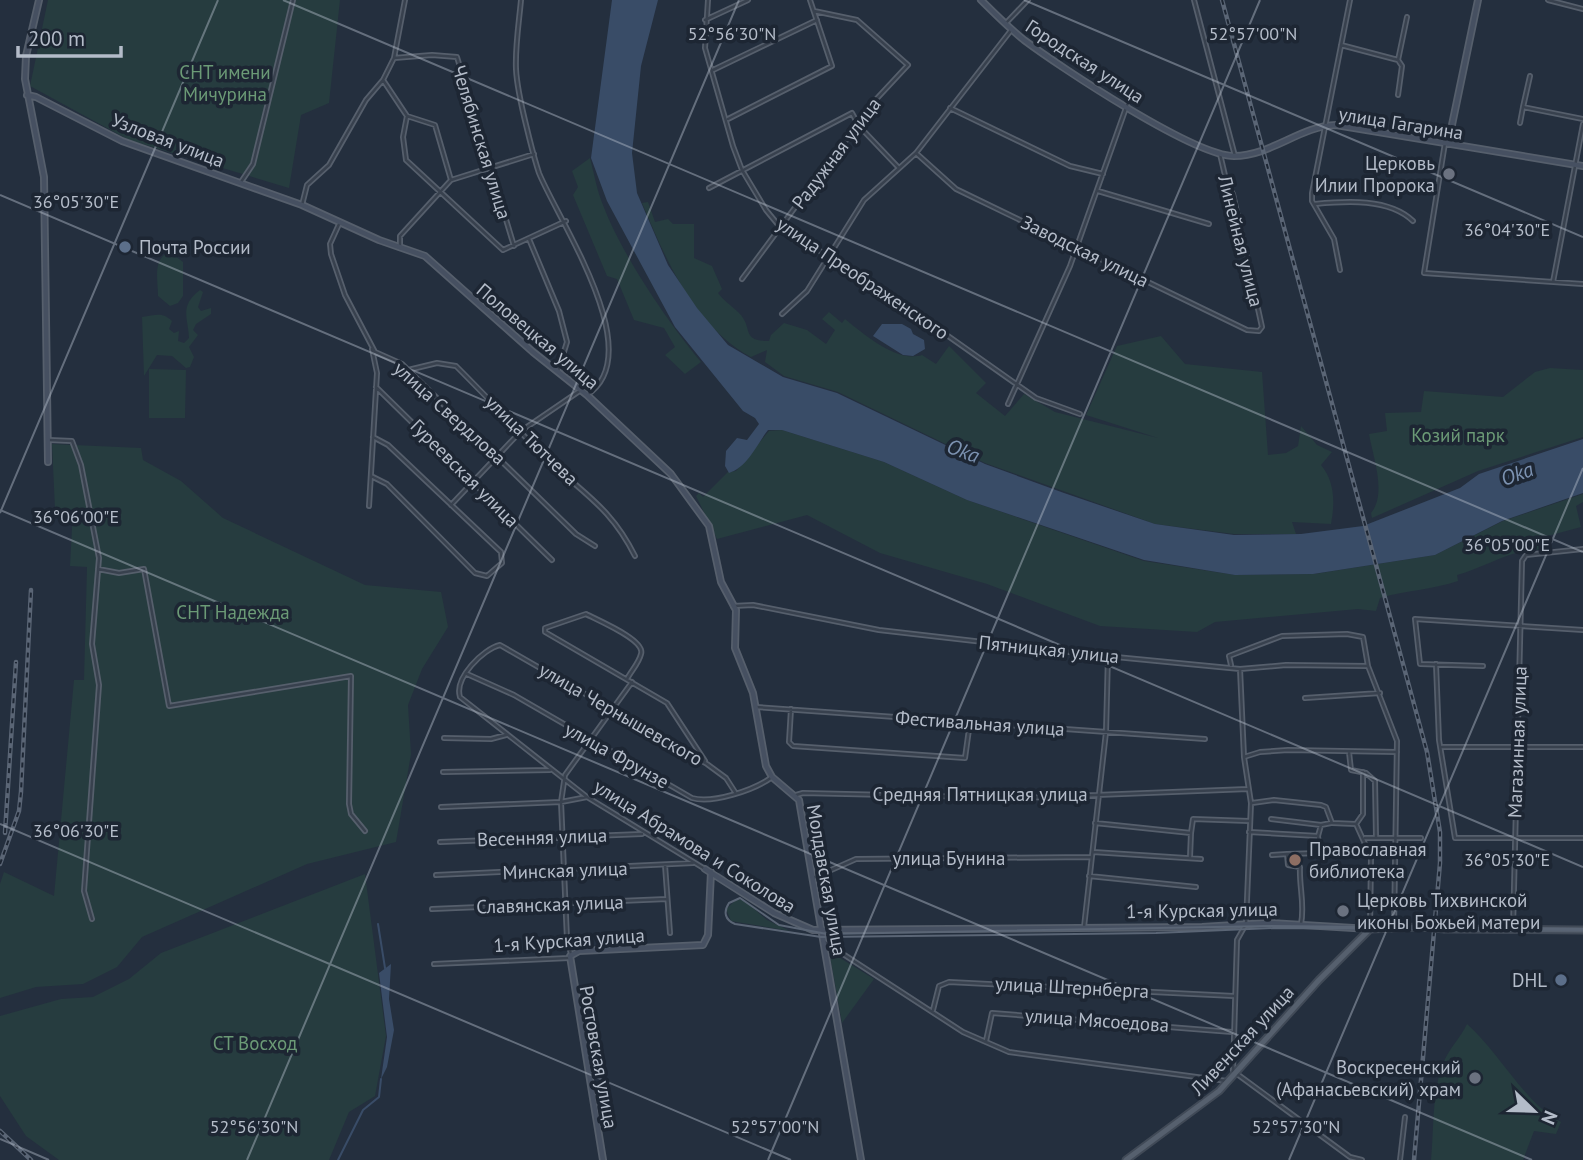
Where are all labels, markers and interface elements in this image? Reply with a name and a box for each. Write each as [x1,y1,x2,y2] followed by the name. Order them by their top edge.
[18,14,121,58] scale bar
[1021,14,1149,108] street label: Городская улица
[688,22,776,45] text: 52°56'30"N
[1209,22,1297,45] text: 52°57'00"N
[28,25,85,52] text: 200 m
[179,60,271,106] park label: СНТ имени Мичурина
[447,62,517,222] street label: Челябинская улица
[786,93,886,213] street label: Радужная улица
[1337,101,1465,145] street label: улица Гагарина
[108,107,228,173] street label: Узловая улица
[1315,151,1435,197] place label: Церковь Илии Пророка
[1441,166,1457,182] marker: Церковь Илии Пророка
[1213,172,1269,309] street label: Линейная улица
[33,190,119,213] text: 36°05'30"E
[1017,210,1153,292] street label: Заводская улица
[772,211,954,345] street label: улица Преображенского
[1464,218,1550,241] text: 36°04'30"E
[139,235,251,259] place label: Почта России
[117,239,133,255] marker: Почта России
[472,278,604,394] street label: Половецкая улица
[389,356,511,470] street label: улица Свердлова
[480,390,584,490] street label: улица Тютчева
[406,414,524,532] street label: Гуреевская улица
[1411,423,1505,447] park label: Козий парк
[943,432,984,469] water label: Oka
[1497,455,1538,492] water label: Oka
[33,505,119,528] text: 36°06'00"E
[1464,533,1550,556] text: 36°05'00"E
[176,600,290,624] park label: СНТ Надежда
[978,630,1120,668] street label: Пятницкая улица
[535,657,707,771] street label: улица Чернышевского
[1502,666,1532,818] street label: Магазинная улица
[894,705,1066,741] street label: Фестивальная улица
[561,717,673,793] street label: улица Фрунзе
[590,774,800,918] street label: улица Абрамова и Соколова
[872,782,1088,806] street label: Средняя Пятницкая улица
[802,802,852,958] street label: Молдавская улица
[33,819,119,842] text: 36°06'30"E
[476,823,608,851] street label: Весенняя улица
[1309,837,1427,883] place label: Православная библиотека
[892,846,1006,870] street label: улица Бунина
[1464,848,1550,871] text: 36°05'30"E
[1287,852,1303,868] marker: Православная библиотека
[502,856,628,884] street label: Минская улица
[1357,888,1540,934] place label: Церковь Тихвинской иконы Божьей матери
[476,889,624,919] street label: Славянская улица
[1126,897,1278,923] street label: 1-я Курская улица
[1335,903,1351,919] marker: Церковь Тихвинской иконы Божьей матери
[493,923,645,957] street label: 1-я Курская улица
[1512,968,1547,992] place label: DHL
[994,971,1150,1003] street label: улица Штернберга
[1553,972,1569,988] marker: DHL
[1184,980,1299,1101] street label: Ливенская улица
[575,984,623,1130] street label: Ростовская улица
[1024,1003,1170,1037] street label: улица Мясоедова
[213,1031,297,1055] park label: СТ Восход
[1276,1055,1461,1101] place label: Воскресенский (Афанасьевский) храм
[1467,1070,1483,1086] marker: Воскресенский (Афанасьевский) храм
[1499,1076,1569,1146] north arrow
[1536,1107,1563,1128] text: N
[210,1115,298,1138] text: 52°56'30"N
[731,1115,819,1138] text: 52°57'00"N
[1252,1115,1340,1138] text: 52°57'30"N

